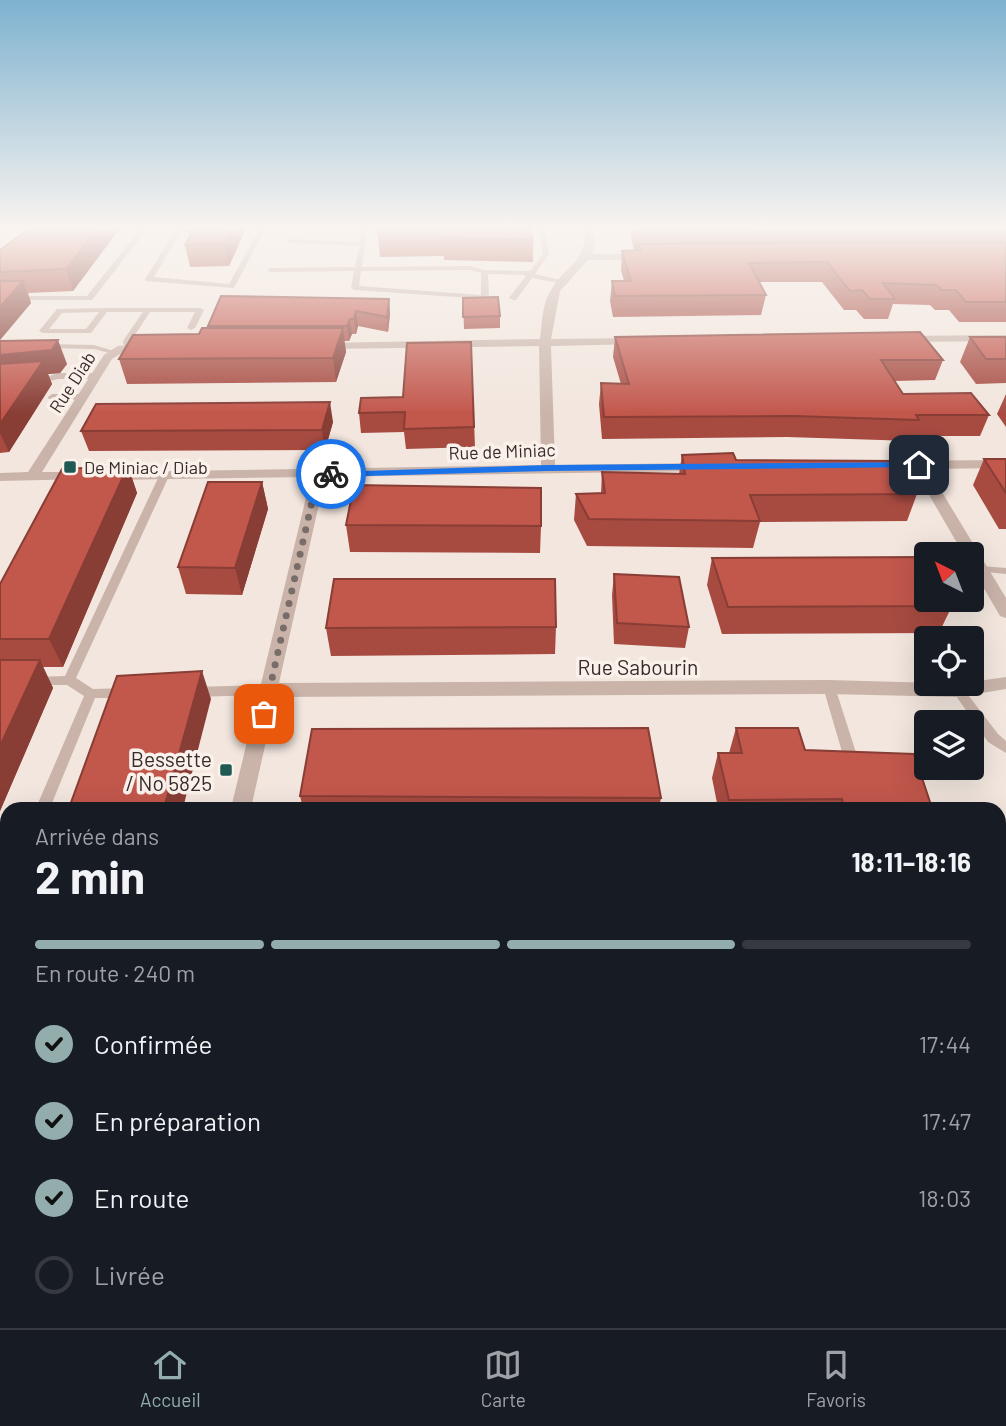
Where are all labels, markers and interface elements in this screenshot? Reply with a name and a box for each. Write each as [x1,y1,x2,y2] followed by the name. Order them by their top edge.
[44,347,100,417] street label: Rue Diab
[889,435,949,495] pin
[448,438,556,464] street label: Rue de Miniac
[296,439,366,509] courier
[900,446,938,484] icon: home
[312,455,350,493] icon: bike
[84,456,208,478] place label: De Miniac / Diab
[62,459,78,475] marker: De Miniac / Diab
[914,542,984,612] north arrow
[914,542,984,780] map controls
[914,626,984,696] button: locate
[578,654,698,679] street label: Rue Sabourin
[234,684,294,744] pin
[245,695,283,733] icon: bag
[914,710,984,780] button: layers
[126,746,212,795] place label: Bessette / No 5825
[218,762,234,778] marker: Bessette / No 5825
[35,822,159,850] text: Arrivée dans
[851,846,971,877] text: 18:11–18:16
[35,848,145,903] text: 2 min
[35,959,195,987] text: En route · 240 m
[35,1025,73,1063] icon: check
[94,1028,212,1059] text: Confirmée
[919,1030,971,1058] text: 17:44
[35,1102,73,1140] icon: check
[94,1105,261,1136] text: En préparation
[921,1107,971,1135] text: 17:47
[35,1179,73,1217] icon: check
[94,1182,189,1213] text: En route
[918,1184,971,1212] text: 18:03
[94,1259,165,1290] text: Livrée
[140,1346,201,1411] tab: Accueil
[481,1346,526,1411] tab: Carte
[806,1346,866,1411] tab: Favoris

